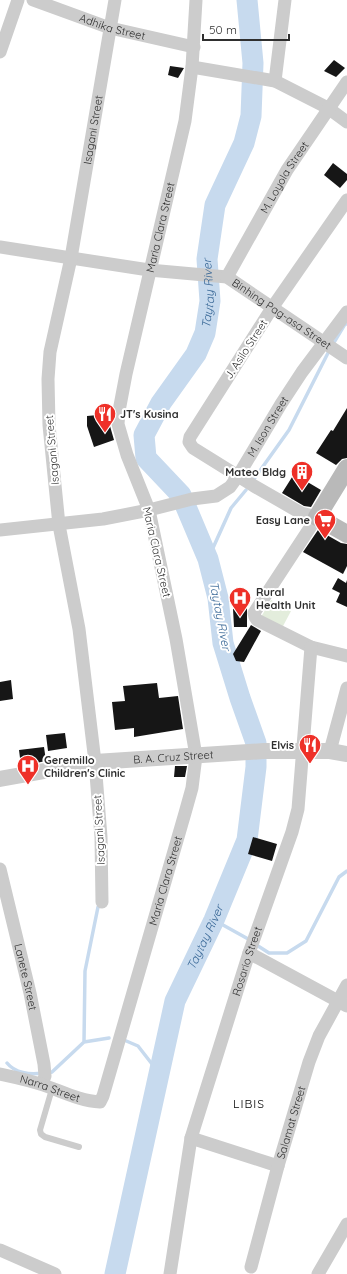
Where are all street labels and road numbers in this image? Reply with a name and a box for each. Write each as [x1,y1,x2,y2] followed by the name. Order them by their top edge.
[78,11,147,43] street label: Adhika Street
[80,94,106,166] street label: Isagani Street
[257,138,312,216] street label: M. Loyola Street
[143,180,178,274] street label: Maria Clara Street
[229,275,334,353] street label: Binhing Pag-asa Street
[222,316,271,381] street label: J. Asilo Street
[244,393,291,459] street label: M. Ison Street
[42,414,62,485] street label: Isagani Street
[140,505,174,599] street label: Maria Clara Street
[133,747,214,766] street label: B. A. Cruz Street
[90,794,108,865] street label: Isagani Street
[146,834,185,927] street label: Maria Clara Street
[229,924,265,998] street label: Rosario Street
[11,942,40,1012] street label: Lanete Street
[18,1072,82,1105] street label: Narra Street
[273,1084,309,1161] street label: Salamat Street

